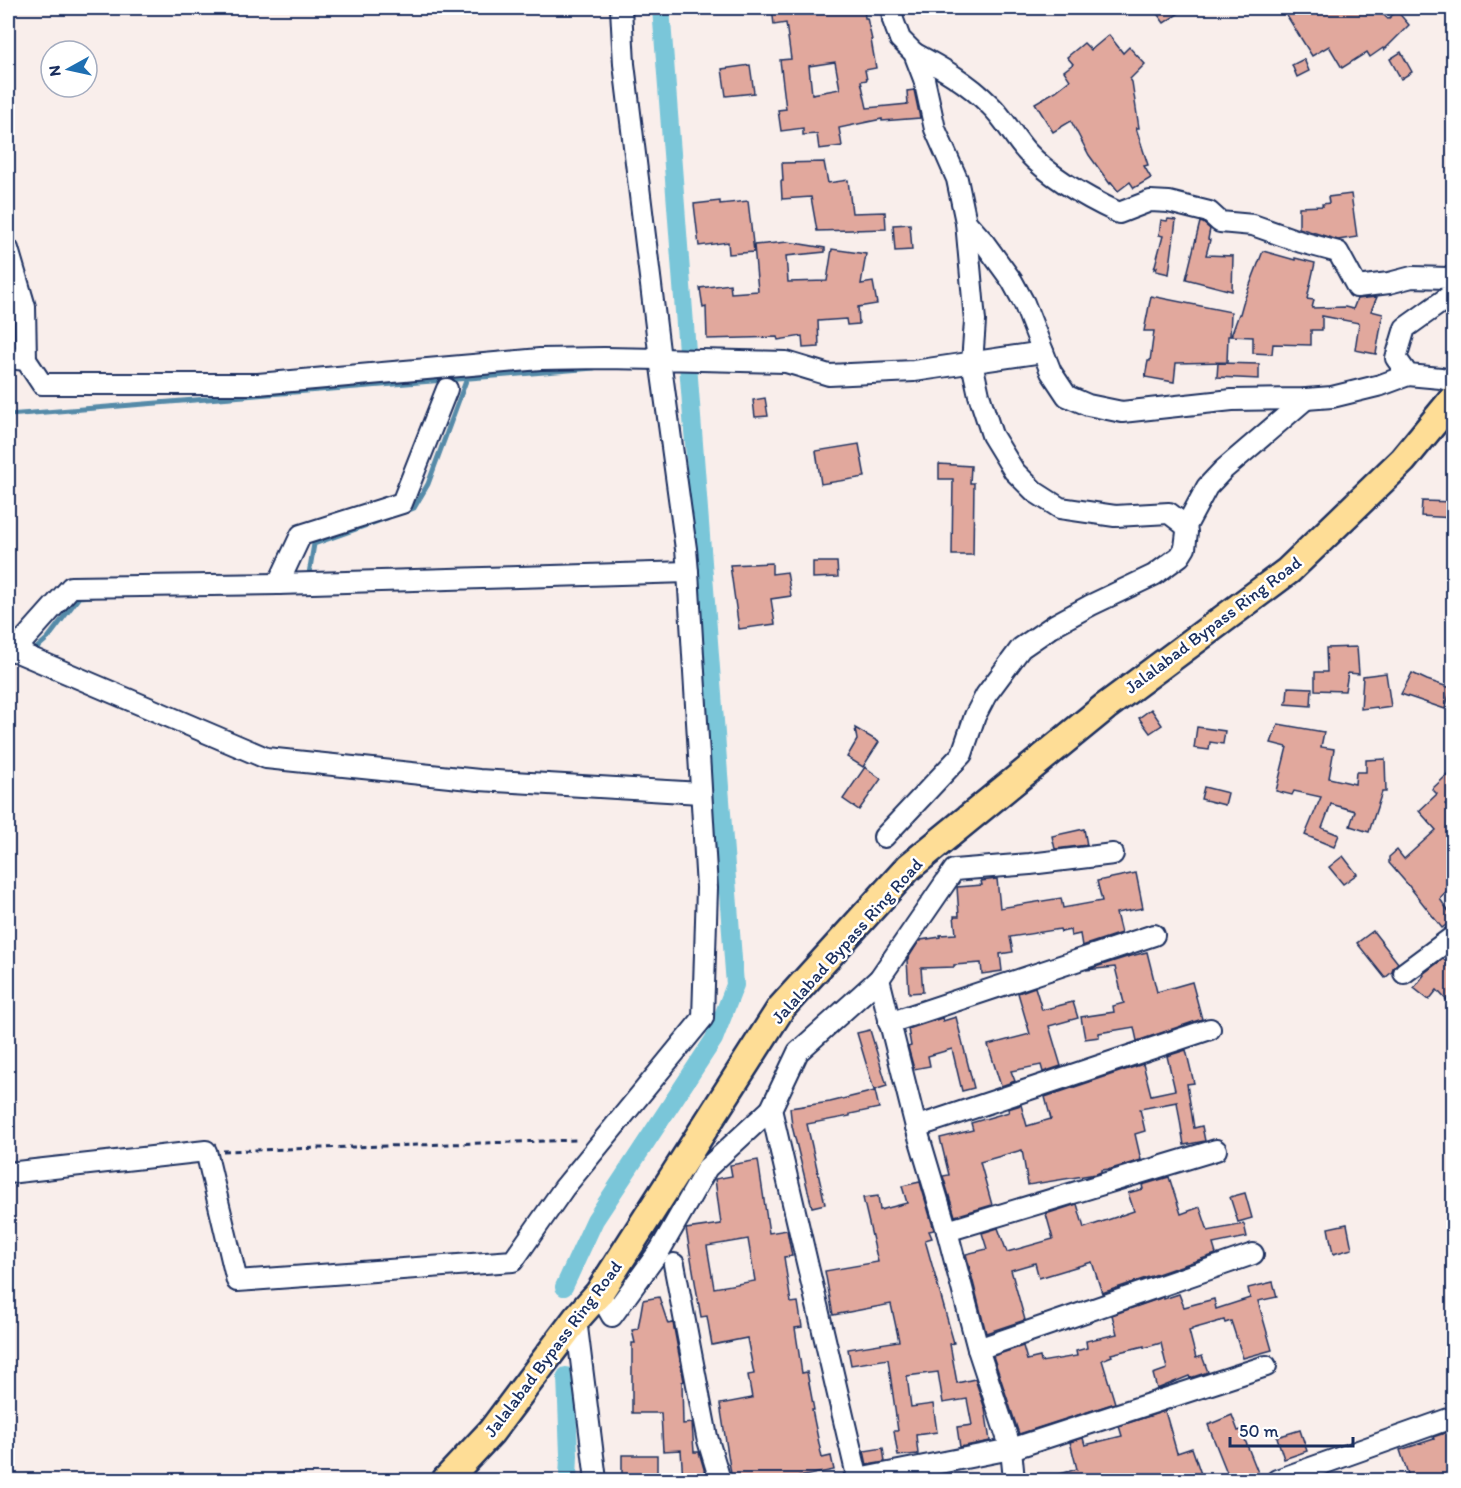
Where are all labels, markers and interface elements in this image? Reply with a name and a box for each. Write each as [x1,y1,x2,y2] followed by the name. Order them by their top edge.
[39,39,99,99] north arrow
[44,64,65,78] text: N
[1120,551,1306,699] street label: Jalalabad Bypass Ring Road
[767,853,927,1028] street label: Jalalabad Bypass Ring Road
[479,1256,627,1442] street label: Jalalabad Bypass Ring Road
[1230,1410,1353,1448] scale bar
[1239,1420,1279,1442] text: 50 m

